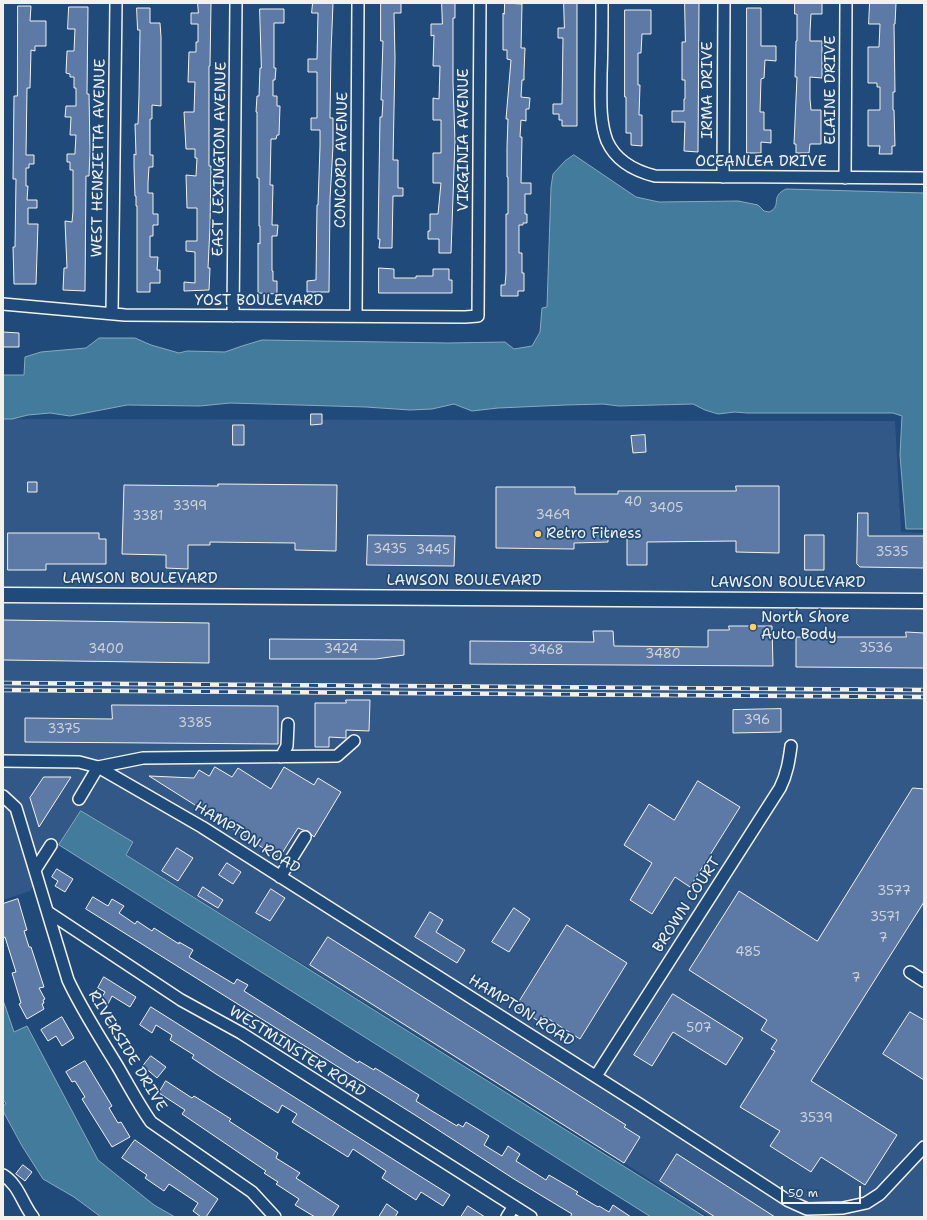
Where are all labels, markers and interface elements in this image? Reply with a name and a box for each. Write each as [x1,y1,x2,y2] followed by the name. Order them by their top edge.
[822,35,840,145] street label: ELAINE DRIVE
[699,41,717,139] street label: IRMA DRIVE
[88,58,110,258] street label: WEST HENRIETTA AVENUE
[209,61,231,257] street label: EAST LEXINGTON AVENUE
[455,68,473,212] street label: VIRGINIA AVENUE
[332,92,352,228] street label: CONCORD AVENUE
[695,153,827,171] street label: OCEANLEA DRIVE
[195,292,323,310] street label: YOST BOULEVARD
[624,495,642,511] house number: 40
[173,499,207,515] house number: 3399
[649,501,683,517] house number: 3405
[536,508,570,524] house number: 3469
[132,509,164,525] house number: 3381
[546,525,642,543] place label: Retro Fitness
[533,529,543,539] marker: Retro Fitness
[373,542,407,558] house number: 3435
[416,543,450,559] house number: 3445
[876,545,908,561] house number: 3535
[62,570,218,588] street label: LAWSON BOULEVARD
[386,572,542,590] street label: LAWSON BOULEVARD
[710,574,866,592] street label: LAWSON BOULEVARD
[761,609,850,644] place label: North Shore Auto Body
[748,622,758,632] marker: North Shore Auto Body
[859,641,893,657] house number: 3536
[88,642,124,658] house number: 3400
[324,642,358,658] house number: 3424
[528,643,564,659] house number: 3468
[645,647,681,663] house number: 3480
[744,713,770,729] house number: 396
[178,716,212,732] house number: 3385
[48,722,80,738] house number: 3375
[191,798,303,878] street label: HAMPTON ROAD
[649,854,725,956] street label: BROWN COURT
[877,884,911,900] house number: 3577
[870,910,900,926] house number: 3571
[878,931,888,947] house number: 7
[735,945,761,961] house number: 485
[465,971,577,1051] street label: HAMPTON ROAD
[851,971,861,987] house number: 7
[84,987,170,1115] street label: RIVERSIDE DRIVE
[225,1003,369,1101] street label: WESTMINSTER ROAD
[686,1021,712,1037] house number: 507
[799,1111,833,1127] house number: 3539
[783,1178,863,1204] scale bar
[788,1185,818,1201] text: 50 m

